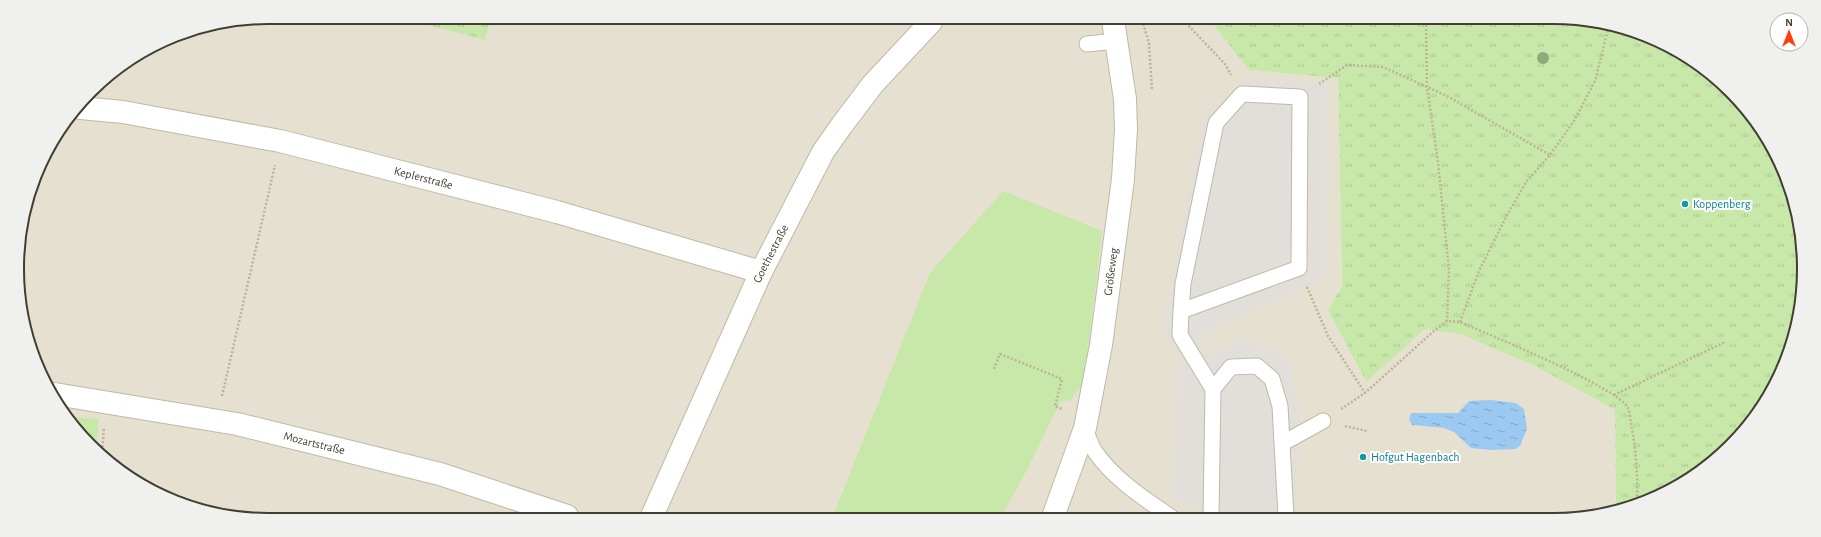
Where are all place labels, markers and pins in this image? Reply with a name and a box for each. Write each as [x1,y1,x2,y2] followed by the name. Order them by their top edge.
[1693,198,1751,210] place label: Koppenberg
[1680,199,1690,209] marker: Koppenberg
[1371,451,1459,463] place label: Hofgut Hagenbach
[1358,452,1368,462] marker: Hofgut Hagenbach

